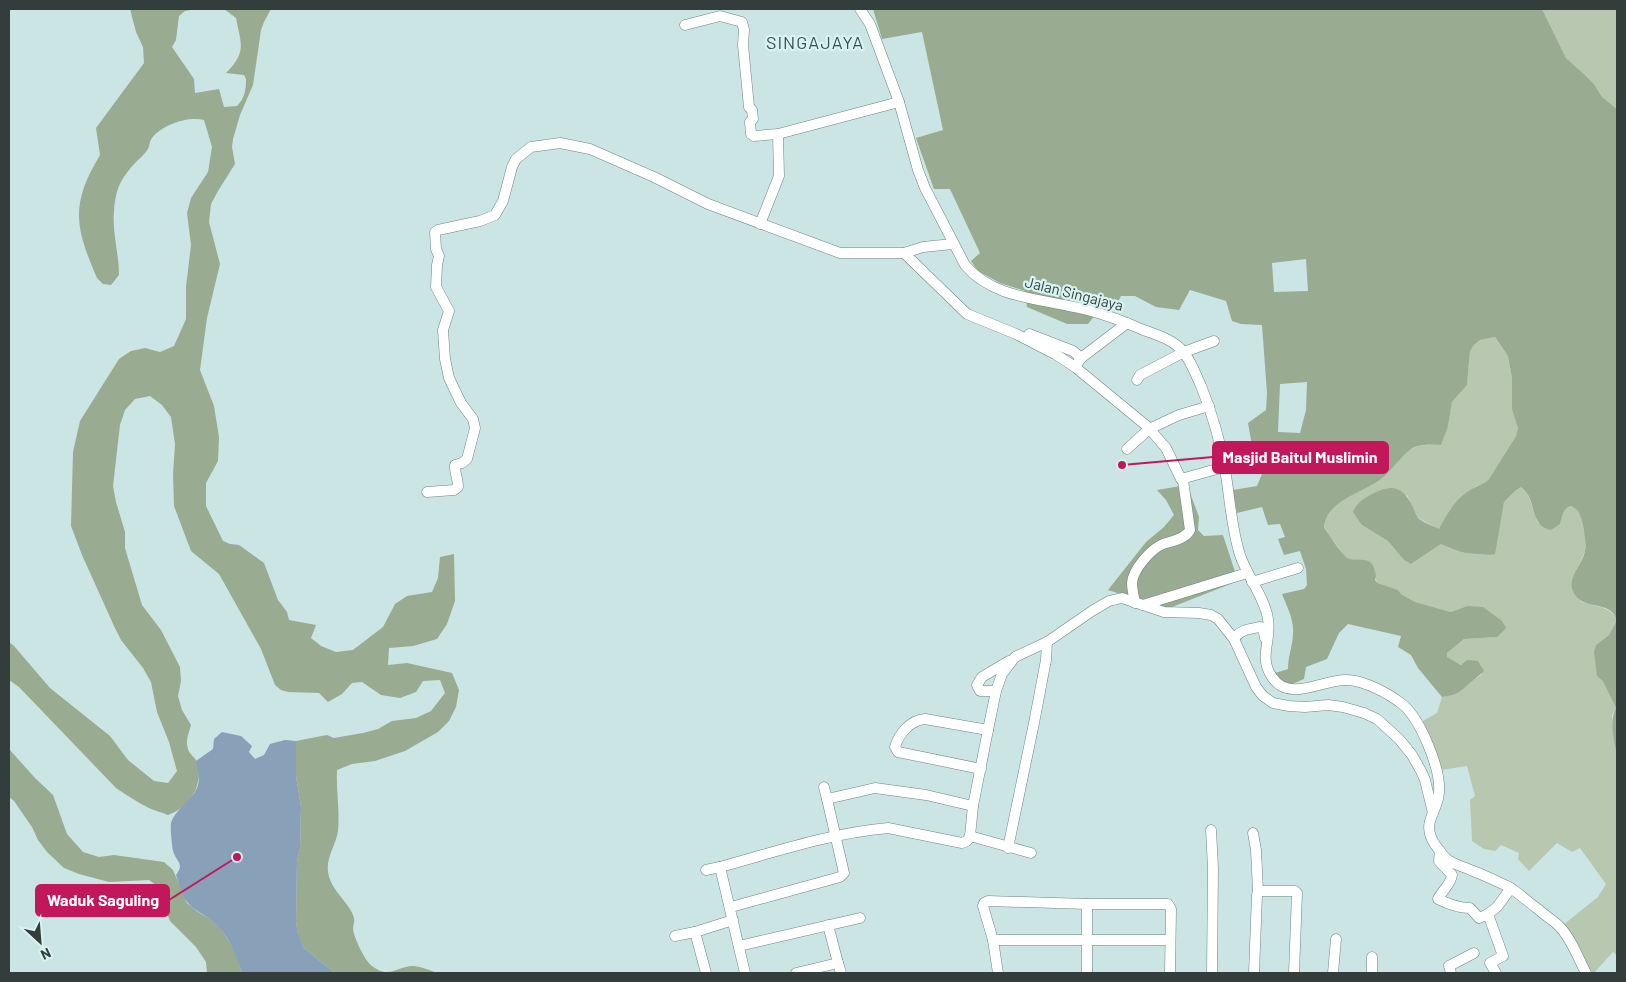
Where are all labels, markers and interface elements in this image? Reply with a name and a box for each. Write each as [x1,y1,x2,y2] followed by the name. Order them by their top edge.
[766,31,864,53] district label: SINGAJAYA
[1023,272,1125,314] street label: Jalan Singajaya
[1213,442,1388,473] callout: Masjid Baitul Muslimin
[1223,447,1378,466] text: Masjid Baitul Muslimin
[36,885,169,916] callout: Waduk Saguling
[47,890,159,909] text: Waduk Saguling
[15,917,65,967] north arrow
[38,944,54,964] text: N

